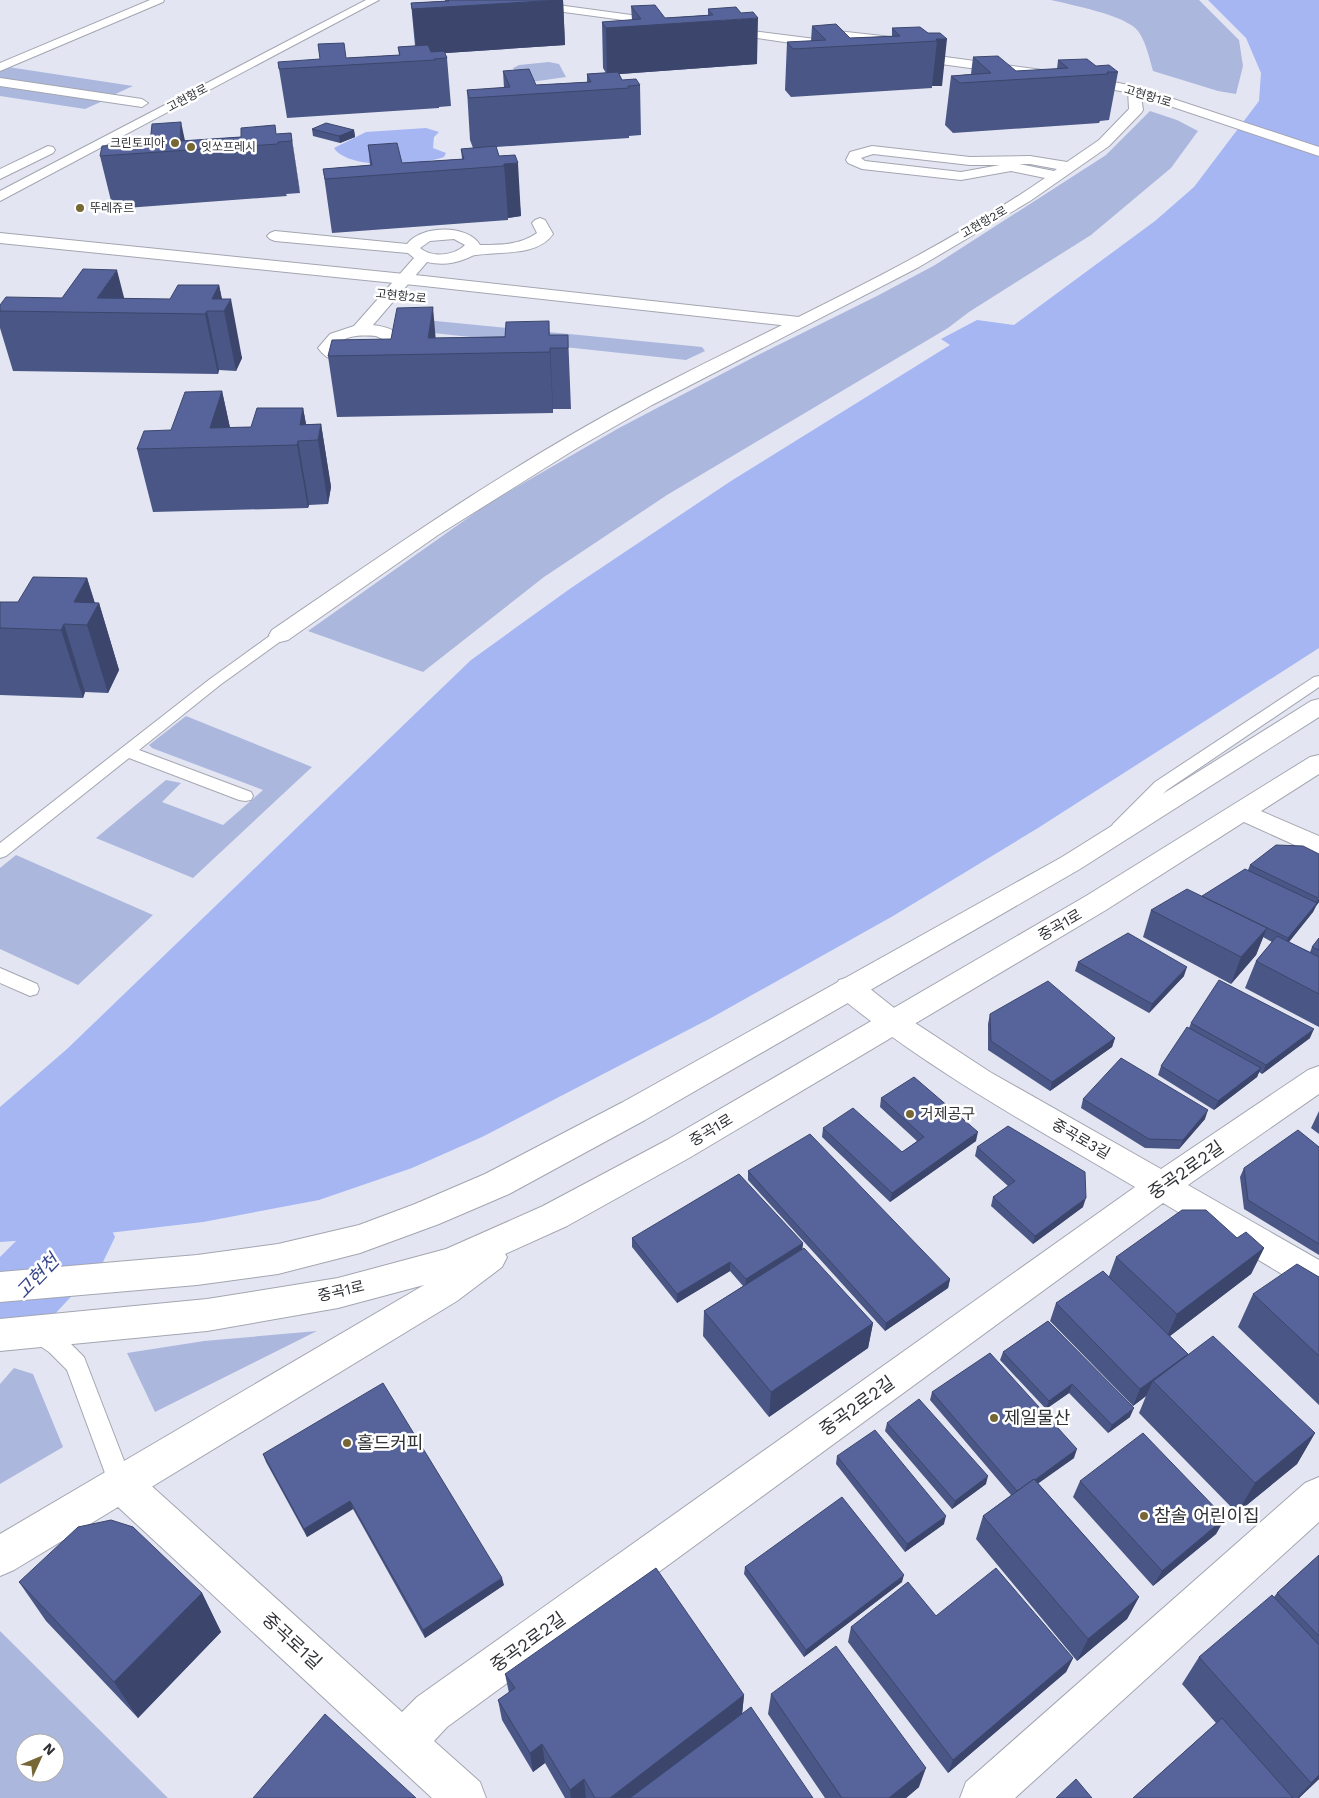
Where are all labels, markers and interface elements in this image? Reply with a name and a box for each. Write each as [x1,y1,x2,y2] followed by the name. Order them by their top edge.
[164,81,210,115] street label: 고현항로
[1123,82,1173,110] street label: 고현항1로
[110,136,165,150] place label: 크린토피아
[169,137,181,149] marker: 크린토피아
[201,140,256,154] place label: 잇쏘프레시
[185,141,197,153] marker: 잇쏘프레시
[90,201,134,215] place label: 뚜레쥬르
[74,202,86,214] marker: 뚜레쥬르
[958,203,1010,241] street label: 고현항2로
[375,286,427,306] street label: 고현항2로
[1035,905,1085,945] street label: 중곡1로
[920,1105,975,1123] place label: 거제공구
[904,1108,916,1120] marker: 거제공구
[686,1110,736,1150] street label: 중곡1로
[1049,1115,1113,1163] street label: 중곡로3길
[1144,1136,1227,1203] street label: 중곡2로2길
[11,1248,65,1303] water label: 고현천
[316,1277,366,1305] street label: 중곡1로
[815,1371,898,1440] street label: 중곡2로2길
[1004,1407,1070,1428] place label: 제일물산
[988,1412,1000,1424] marker: 제일물산
[357,1432,423,1453] place label: 홀드커피
[341,1437,353,1449] marker: 홀드커피
[1154,1505,1260,1526] place label: 참솔 어린이집
[1138,1510,1150,1522] marker: 참솔 어린이집
[486,1607,569,1676] street label: 중곡2로2길
[258,1608,326,1673] street label: 중곡로1길
[15,1733,65,1783] north arrow
[40,1740,59,1758] text: N

